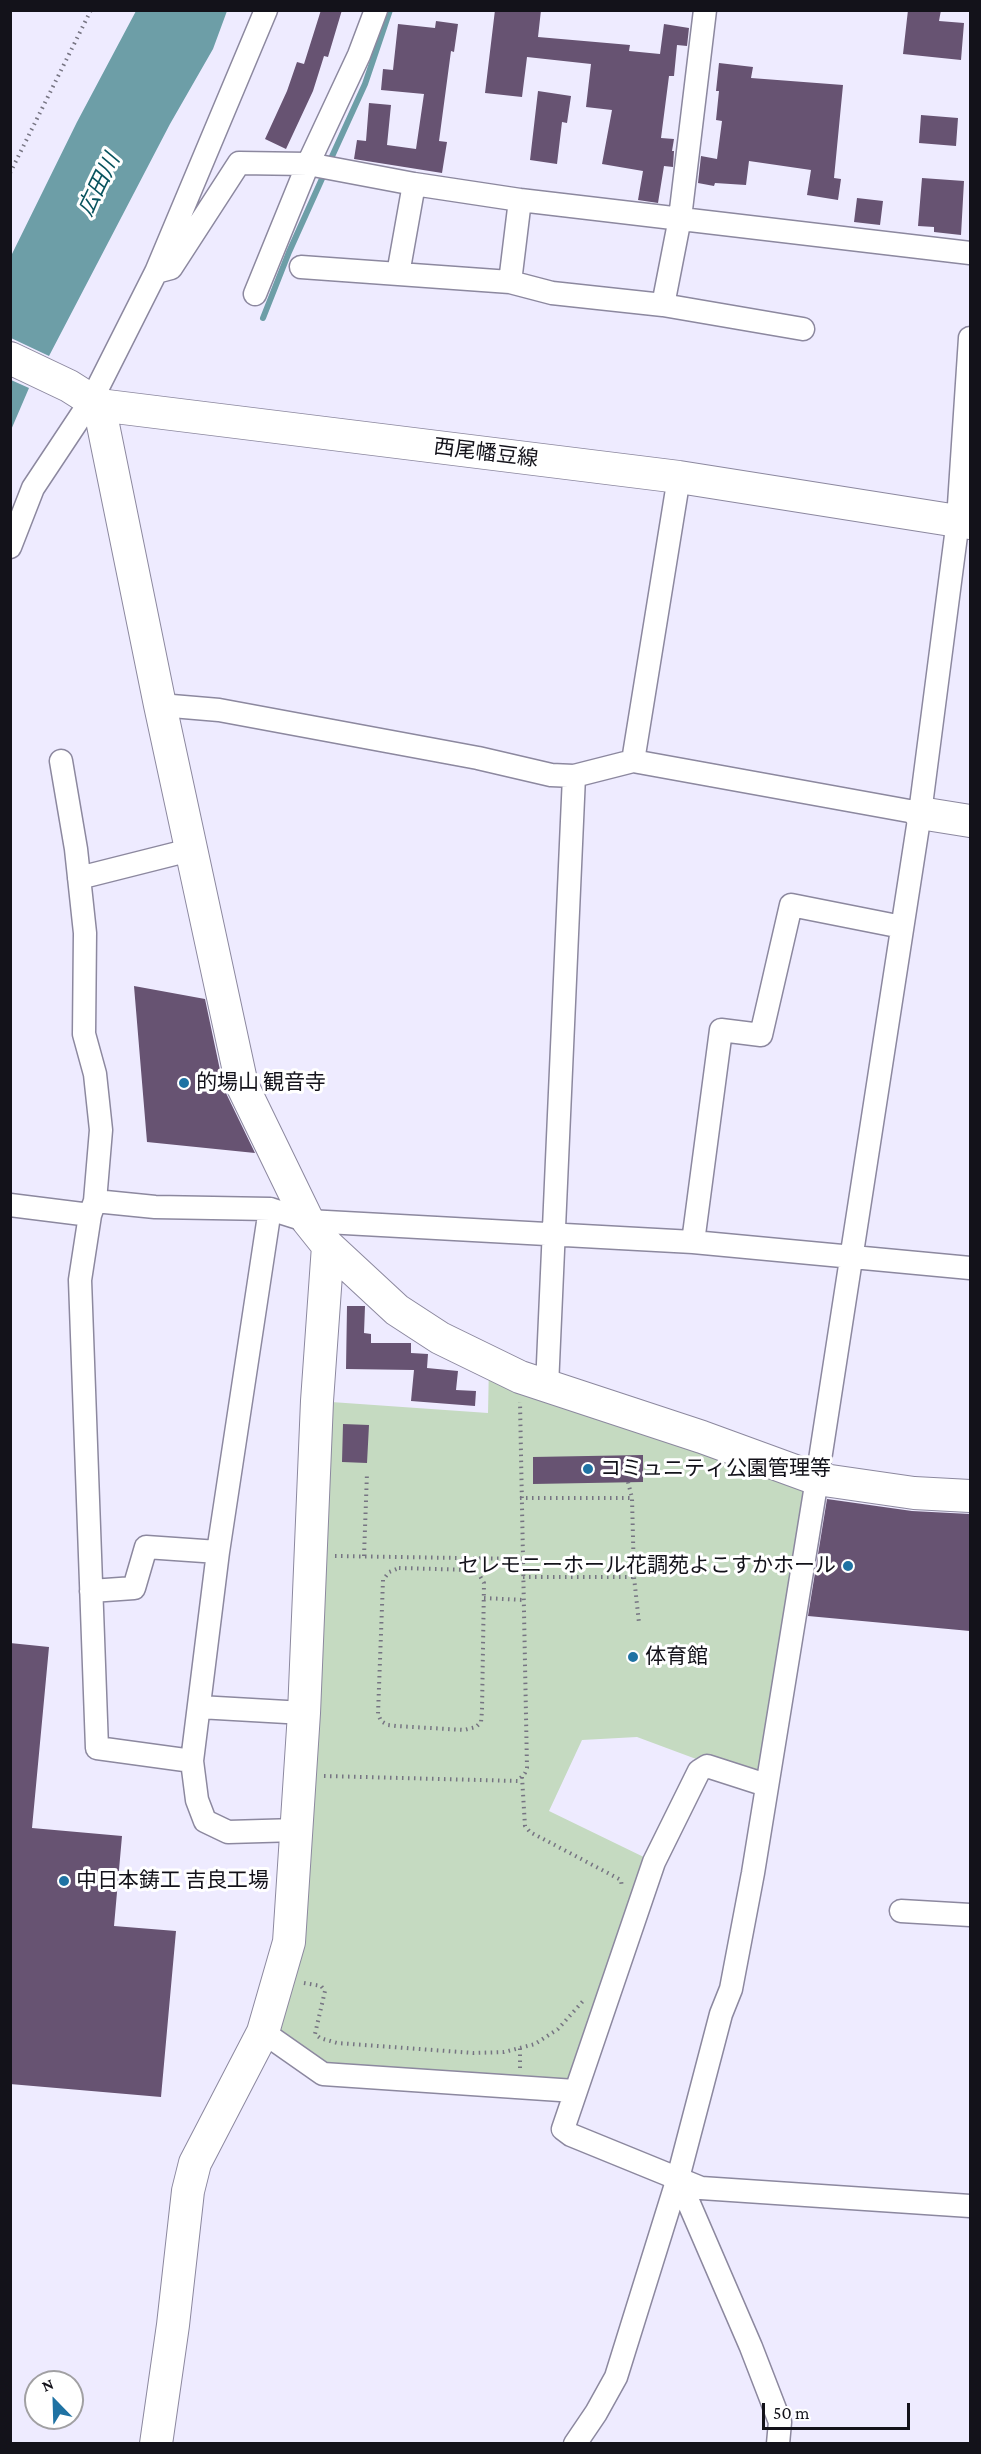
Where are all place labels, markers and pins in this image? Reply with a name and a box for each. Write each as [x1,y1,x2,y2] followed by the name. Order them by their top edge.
[196,1070,326,1096] place label: 的場山 観音寺
[177,1076,191,1090] marker: 的場山 観音寺
[600,1456,831,1482] place label: コミュニティ公園管理等
[581,1462,595,1476] marker: コミュニティ公園管理等
[458,1553,836,1579] place label: セレモニーホール花調苑よこすかホール
[841,1559,855,1573] marker: セレモニーホール花調苑よこすかホール
[645,1644,708,1670] place label: 体育館
[626,1650,640,1664] marker: 体育館
[76,1868,269,1894] place label: 中日本鋳工 吉良工場
[57,1874,71,1888] marker: 中日本鋳工 吉良工場

